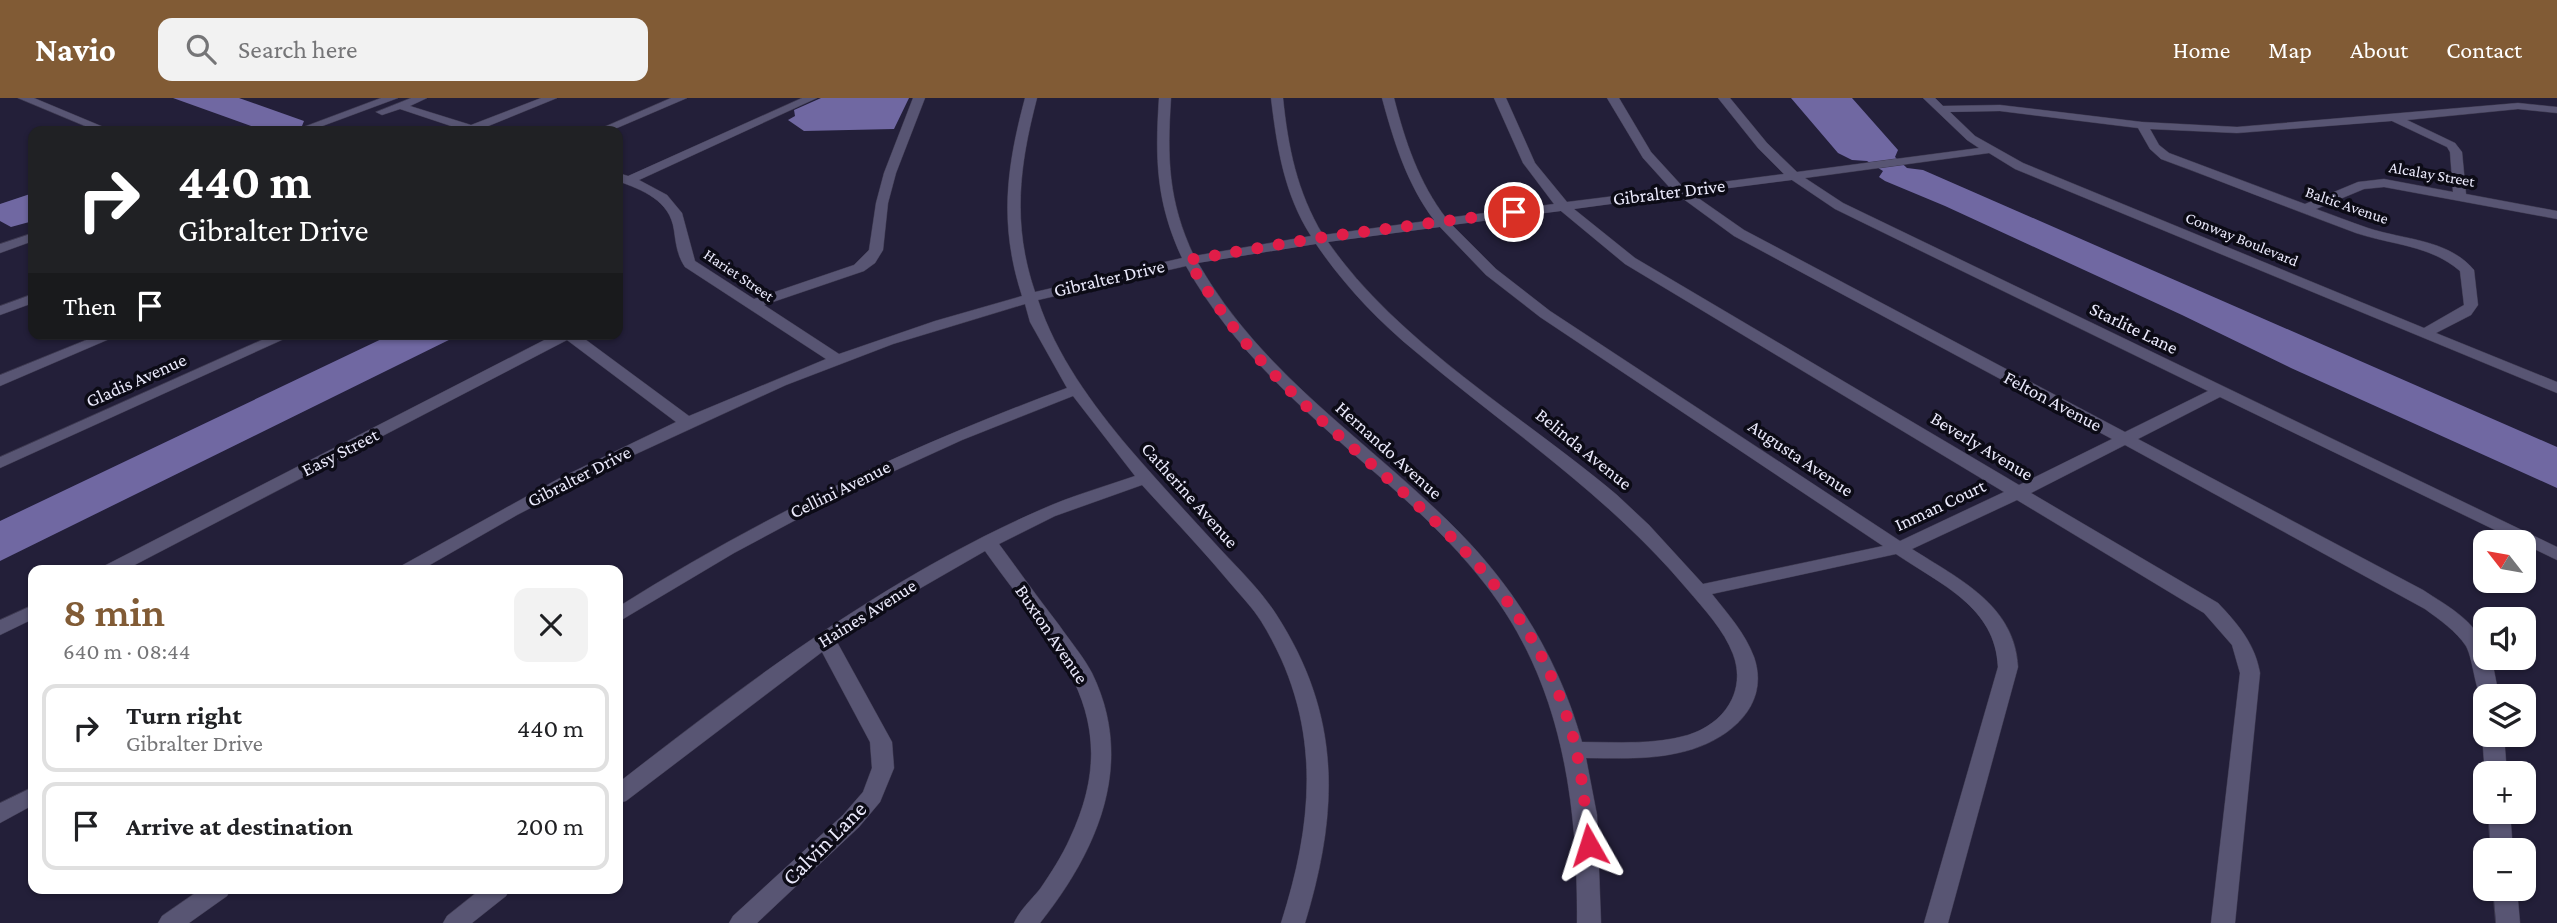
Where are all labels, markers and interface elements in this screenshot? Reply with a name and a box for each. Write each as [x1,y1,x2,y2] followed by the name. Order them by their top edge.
[158,18,648,81] search box
[182,30,220,68] icon: search
[35,31,116,68] text: Navio
[238,35,357,64] text: Search here
[2173,36,2230,63] text: Home
[2268,36,2312,63] text: Map
[2350,36,2408,63] text: About
[2446,36,2522,63] text: Contact
[63,154,154,245] icon: right
[178,154,312,209] text: 440 m
[2388,158,2477,191] street label: Alcalay Street
[1612,175,1726,209] street label: Gibralter Drive
[1484,182,1544,242] pin
[2303,183,2391,227] street label: Baltic Avenue
[1495,193,1533,231] icon: arrive
[2183,209,2301,271] street label: Conway Boulevard
[178,212,368,248] text: Gibralter Drive
[701,245,778,305] street label: Hariet Street
[1052,255,1166,301] street label: Gibralter Drive
[131,287,169,325] icon: arrive
[63,292,117,321] text: Then
[2087,298,2181,358] street label: Starlite Lane
[83,348,189,412] street label: Gladis Avenue
[2001,366,2105,436] street label: Felton Avenue
[1332,397,1446,503] street label: Hernando Avenue
[1532,404,1636,494] street label: Belinda Avenue
[1927,407,2037,485] street label: Beverly Avenue
[1745,415,1857,501] street label: Augusta Avenue
[298,423,383,480] street label: Easy Street
[1137,438,1243,552] street label: Catherine Avenue
[524,441,634,511] street label: Gibralter Drive
[786,456,894,522] street label: Cellini Avenue
[1891,475,1989,535] street label: Inman Court
[2473,530,2536,593] north arrow
[2473,530,2536,901] map controls
[814,574,920,652] street label: Haines Avenue
[1011,581,1093,687] street label: Buxton Avenue
[63,588,165,635] text: 8 min
[514,588,588,662] button: close
[2473,607,2536,670] button: sound
[63,638,191,664] text: 640 m · 08:44
[2473,684,2536,747] button: layers
[126,701,242,730] text: Turn right
[67,709,105,747] icon: right
[517,714,584,743] text: 440 m
[126,730,263,756] text: Gibralter Drive
[2473,761,2536,824] button: +
[777,796,871,890] street label: Calvin Lane
[67,807,105,845] icon: arrive
[1552,808,1626,882] position arrow
[126,812,353,841] text: Arrive at destination
[516,812,584,841] text: 200 m
[2473,838,2536,901] button: −

